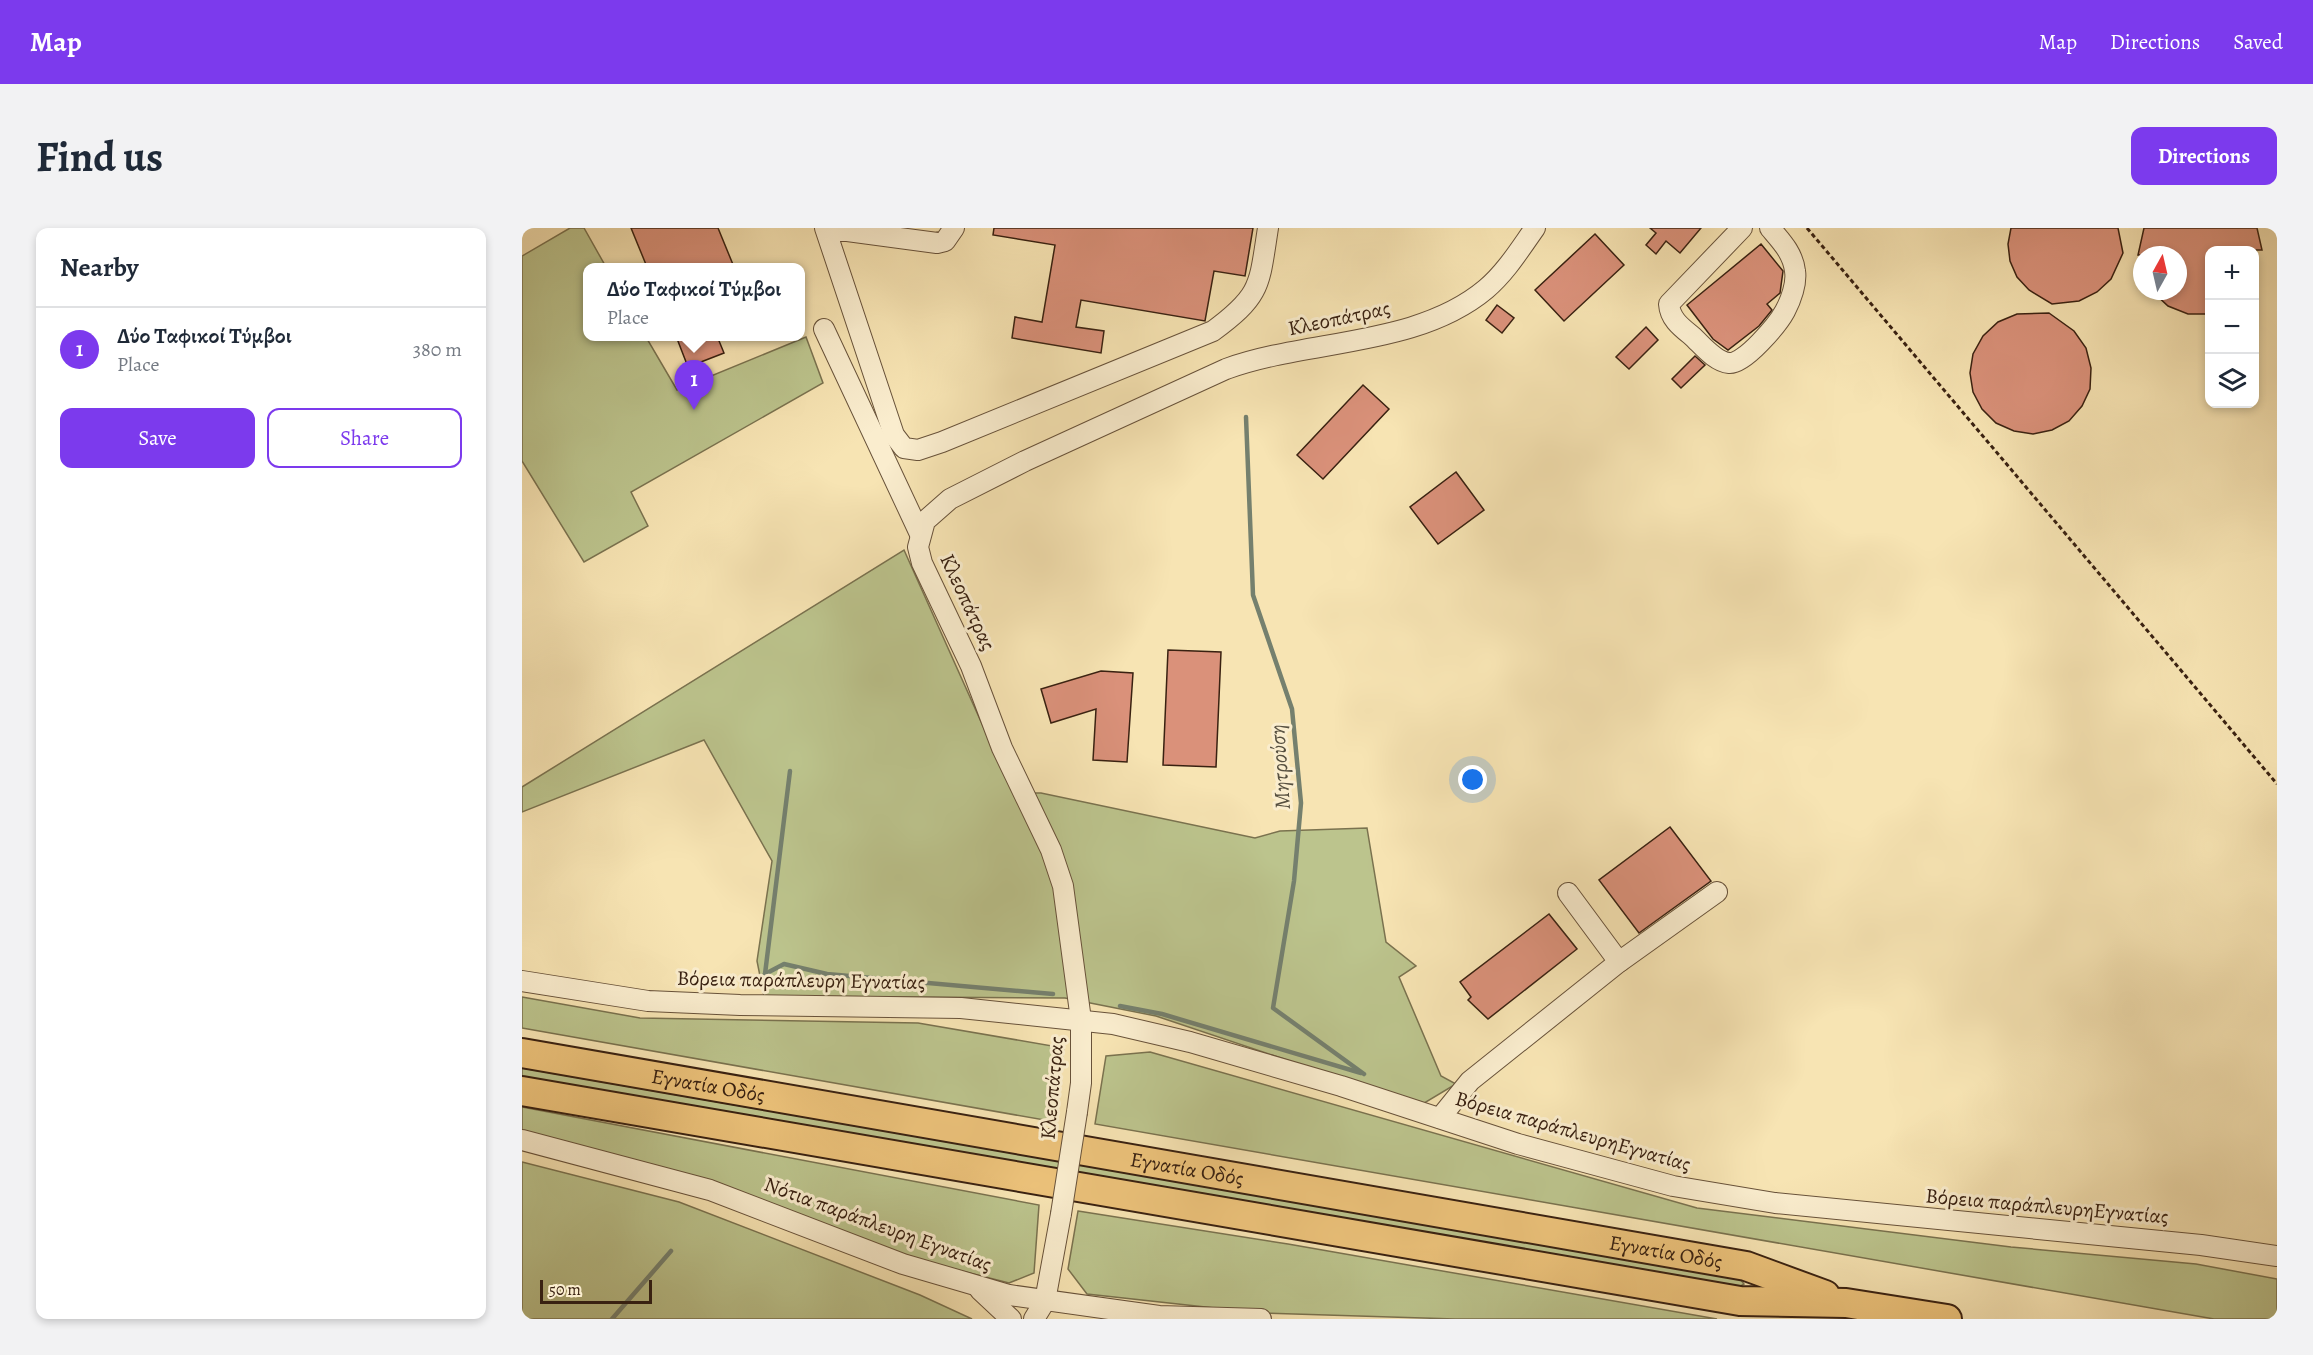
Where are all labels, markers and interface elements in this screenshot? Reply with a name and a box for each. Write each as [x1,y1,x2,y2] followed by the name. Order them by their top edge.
[30,23,82,61] text: Map
[2039,28,2077,56] text: Map
[2110,28,2200,56] text: Directions
[2233,28,2283,56] text: Saved
[2131,127,2277,185] button: Directions
[36,128,163,185] text: Find us
[2133,246,2187,300] north arrow
[2205,246,2259,408] map controls
[2205,246,2259,300] button: +
[60,250,139,285] text: Nearby
[583,263,805,341] popup
[607,274,781,304] text: Δύο Ταφικοί Τύμβοι
[1285,294,1393,342] street label: Κλεοπάτρας
[2205,300,2259,354] button: −
[607,304,649,331] text: Place
[117,321,292,351] text: Δύο Ταφικοί Τύμβοι
[76,336,83,363] text: 1
[413,336,462,363] text: 380 m
[117,351,159,378] text: Place
[2205,354,2259,408] button: layers
[674,360,714,410] pin: 1
[60,408,255,468] button: Save
[267,408,462,468] button: Share
[933,549,1003,655] street label: Κλεοπάτρας
[1262,723,1298,810] water label: Μητρούση
[1458,765,1487,794] your location
[677,964,925,996] street label: Βόρεια παράπλευρη Εγνατίας
[1034,1035,1070,1141] street label: Κλεοπάτρας
[649,1062,767,1109] street label: Εγνατία Οδός
[1452,1084,1694,1178] street label: Βόρεια παράπλευρηΕγνατίας
[1128,1145,1246,1192] street label: Εγνατία Οδός
[760,1170,996,1278] street label: Νότια παράπλευρη Εγνατίας
[1924,1181,2170,1231] street label: Βόρεια παράπλευρηΕγνατίας
[1607,1228,1725,1276] street label: Εγνατία Οδός
[540,1277,652,1304] scale bar
[549,1279,581,1301] text: 50 m

